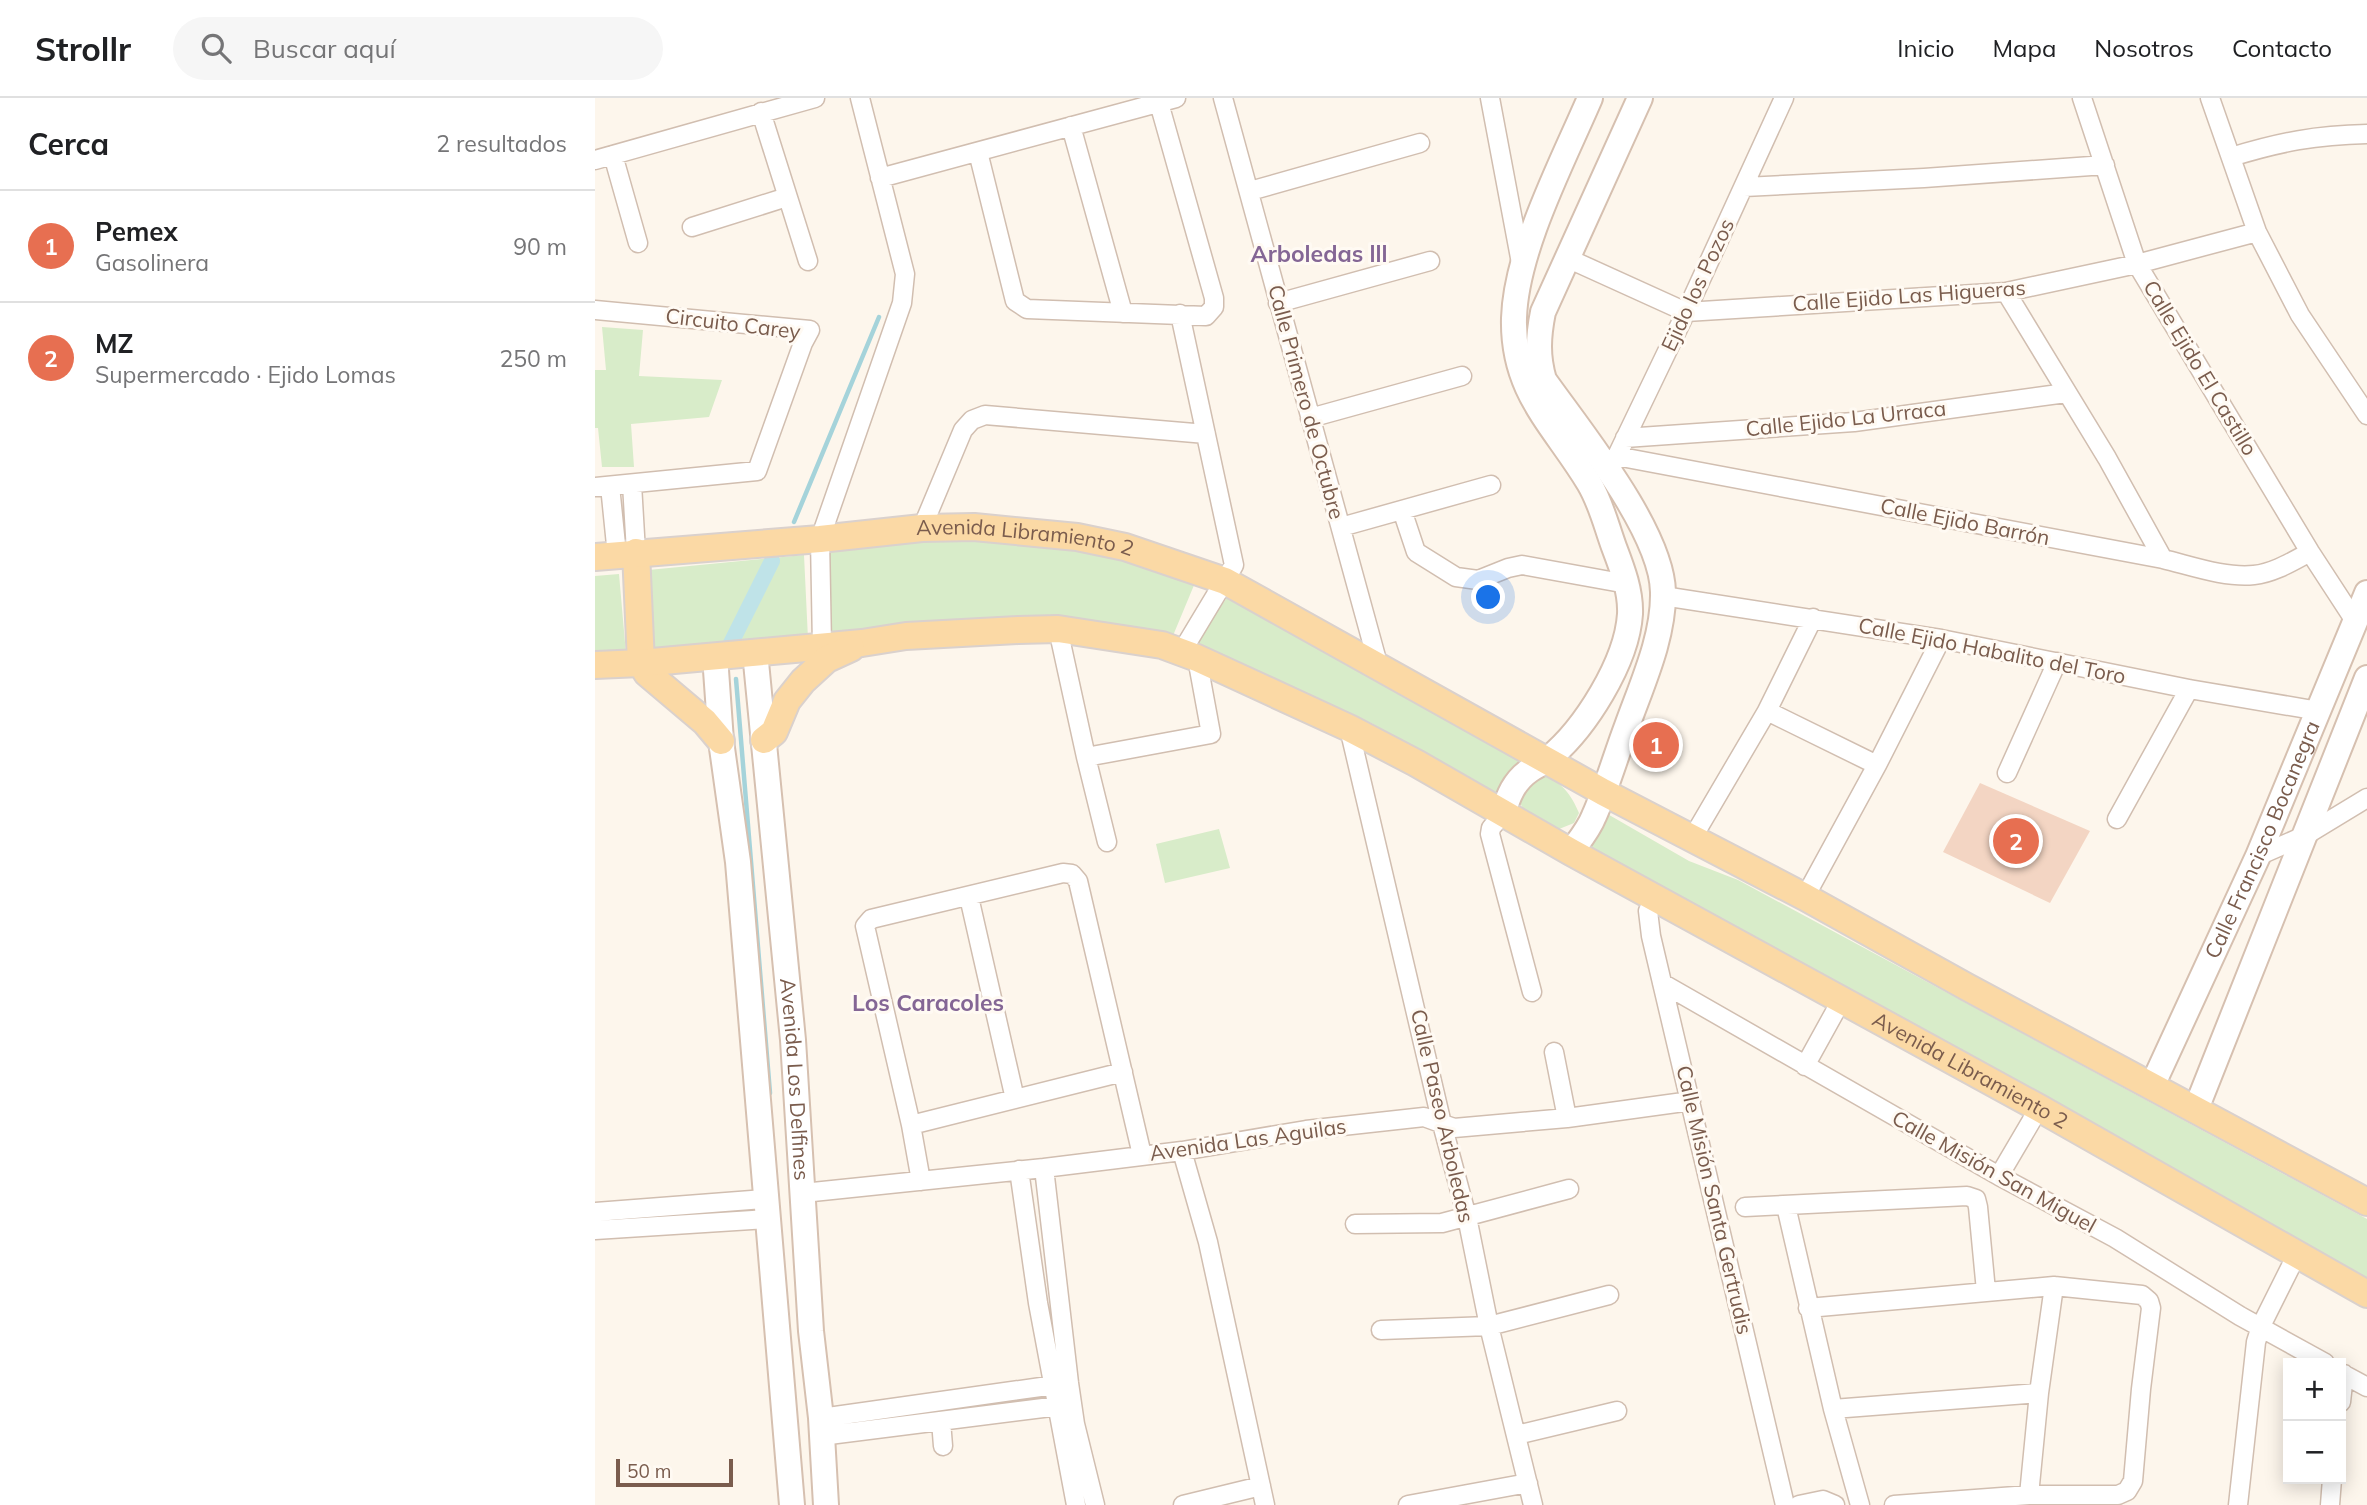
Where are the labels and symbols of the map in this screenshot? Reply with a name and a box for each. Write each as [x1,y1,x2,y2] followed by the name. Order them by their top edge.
[1655,214,1739,355] street label: Ejido los Pozos
[1250,239,1388,268] district label: Arboledas lll
[1791,274,2026,316] street label: Calle Ejido Las Higueras
[2138,275,2264,460] street label: Calle Ejido El Castillo
[1263,282,1351,522] street label: Calle Primero de Octubre
[664,302,802,344] street label: Circuito Carey
[1744,395,1947,441] street label: Calle Ejido La Urraca
[1878,492,2052,550] street label: Calle Ejido Barrón
[916,513,1138,561] street label: Avenida Libramiento 2
[1471,580,1505,614] your location
[1856,611,2128,689] street label: Calle Ejido Habalito del Toro
[2199,717,2325,962] street label: Calle Francisco Bocanegra
[1633,719,1679,771] pin: 1
[1993,815,2039,867] pin: 2
[775,977,816,1181] street label: Avenida Los Delfines
[852,988,1004,1017] district label: Los Caracoles
[1406,1006,1480,1225] street label: Calle Paseo Arboledas
[1868,1006,2073,1134] street label: Avenida Libramiento 2
[1671,1063,1759,1337] street label: Calle Misión Santa Gertrudis
[1888,1104,2101,1238] street label: Calle Misión San Miguel
[1148,1112,1348,1166] street label: Avenida Las Aguilas
[616,1456,733,1488] scale bar

